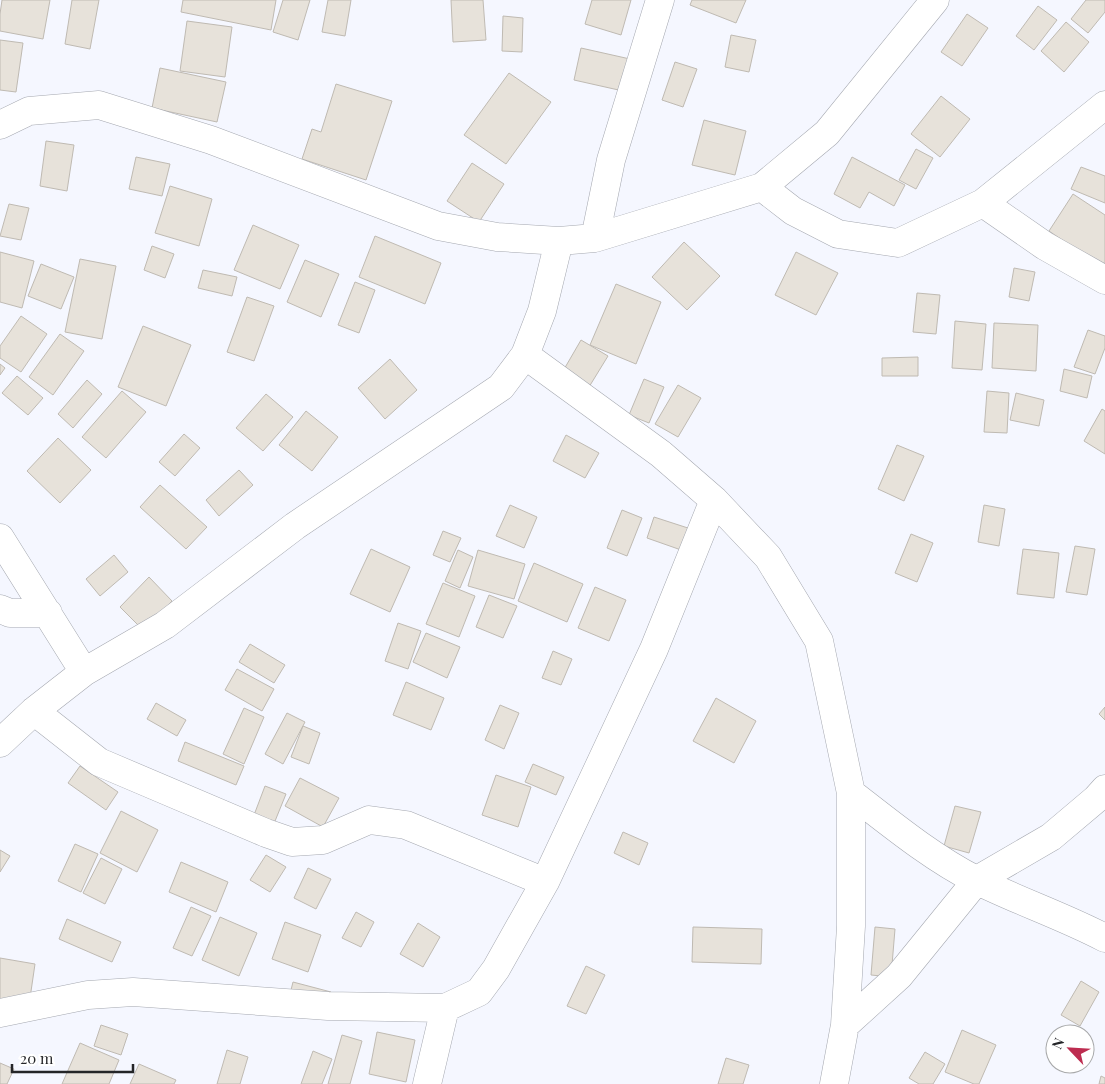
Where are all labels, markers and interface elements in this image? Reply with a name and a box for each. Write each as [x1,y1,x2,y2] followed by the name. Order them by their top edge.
[1045,1024,1095,1074] north arrow
[1047,1035,1069,1052] text: N
[12,1042,134,1074] scale bar
[20,1048,54,1068] text: 20 m

